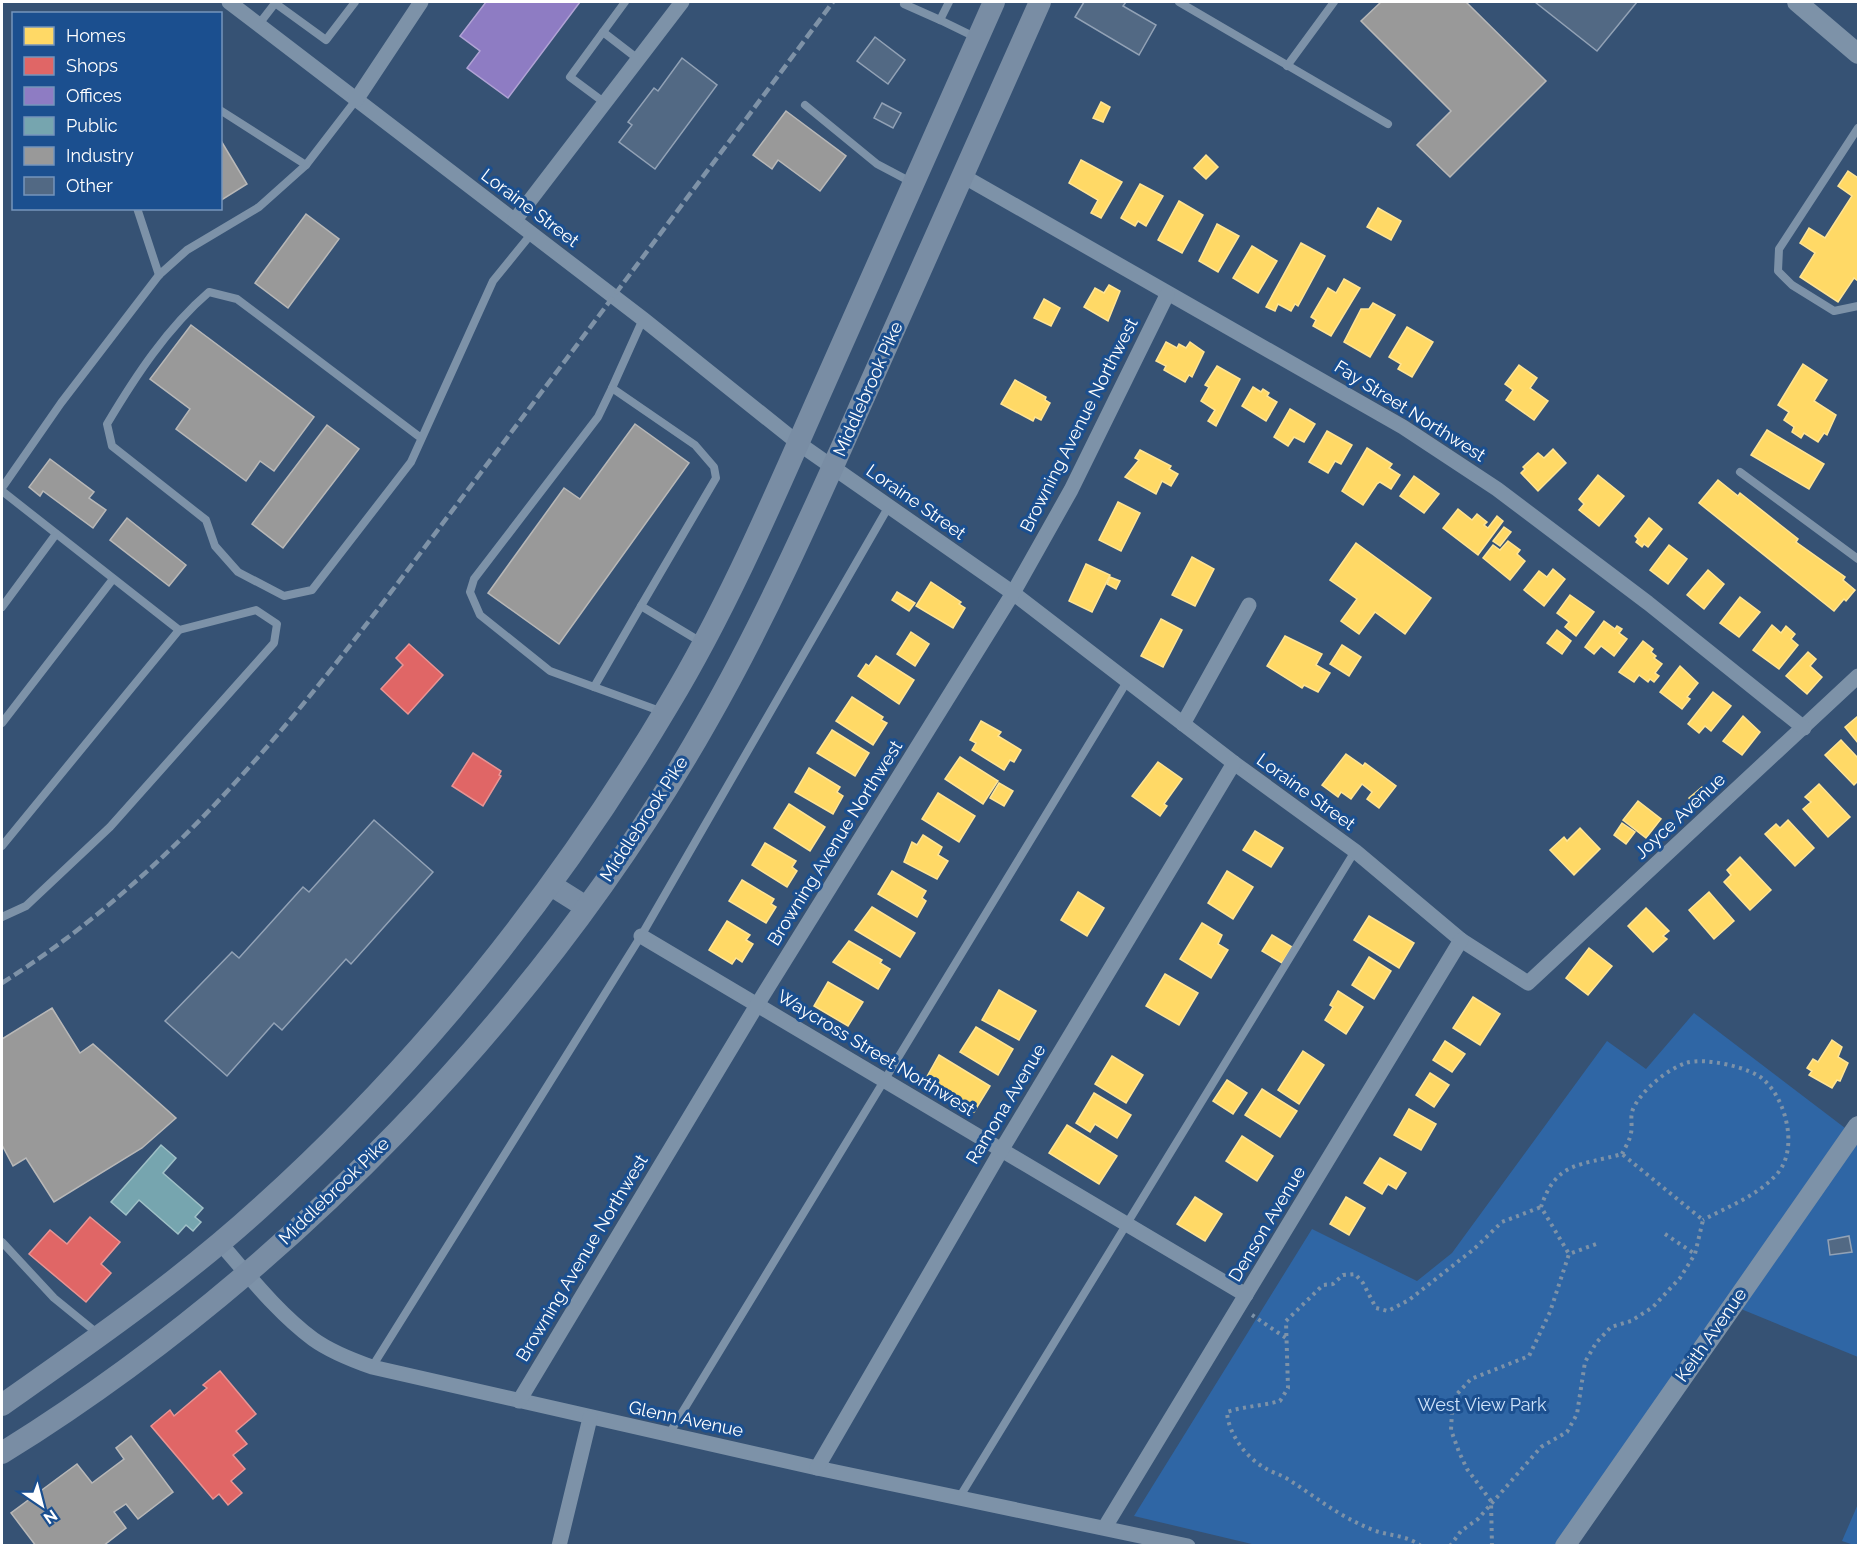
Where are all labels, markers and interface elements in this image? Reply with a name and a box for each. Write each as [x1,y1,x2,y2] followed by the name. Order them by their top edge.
[12,12,222,210] legend
[66,25,126,46] text: Homes
[66,55,118,76] text: Shops
[66,85,122,106] text: Offices
[66,115,118,136] text: Public
[66,145,134,166] text: Industry
[477,164,583,251] street label: Loraine Street
[66,175,114,196] text: Other
[1015,314,1142,535] street label: Browning Avenue Northwest
[828,318,907,459] street label: Middlebrook Pike
[1331,356,1490,466] street label: Fay Street Northwest
[863,460,970,544] street label: Loraine Street
[763,736,906,949] street label: Browning Avenue Northwest
[1253,749,1360,834] street label: Loraine Street
[595,752,692,885] street label: Middlebrook Pike
[1630,768,1729,863] street label: Joyce Avenue
[774,985,979,1120] street label: Waycross Street Northwest
[962,1040,1050,1168] street label: Ramona Avenue
[274,1132,393,1249] street label: Middlebrook Pike
[511,1151,652,1365] street label: Browning Avenue Northwest
[1224,1162,1310,1285] street label: Denson Avenue
[1671,1284,1751,1385] street label: Keith Avenue
[1418,1394,1547,1415] park label: West View Park
[627,1396,746,1441] street label: Glenn Avenue
[12,1475,72,1535] north arrow
[40,1506,61,1528] text: N

